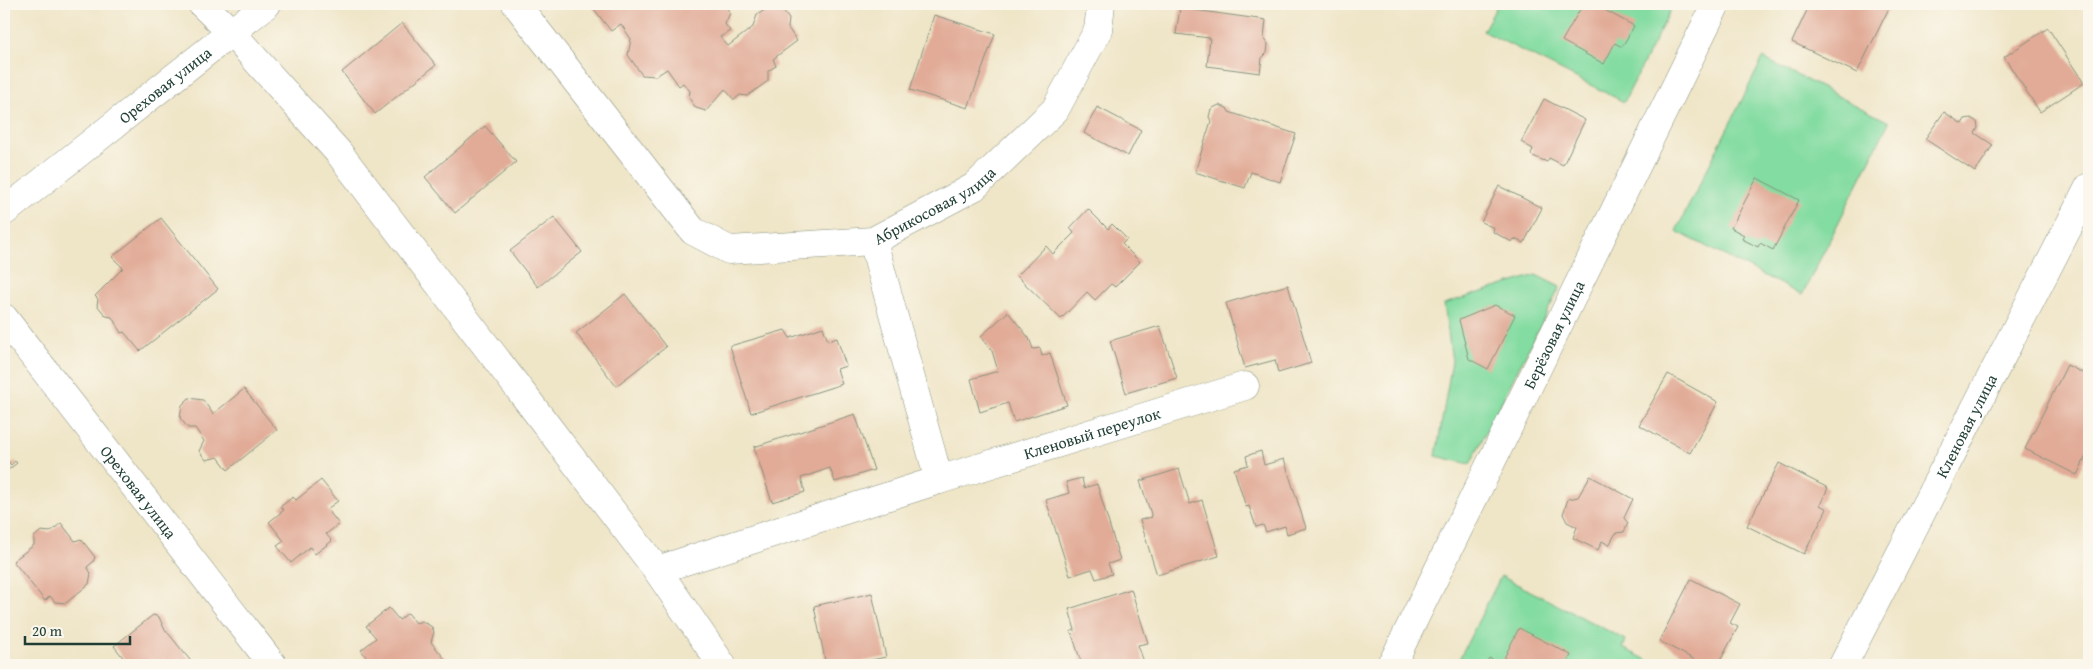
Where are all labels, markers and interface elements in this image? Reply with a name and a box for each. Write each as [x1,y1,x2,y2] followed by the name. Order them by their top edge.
[113,40,217,129] street label: Ореховая улица
[869,160,1001,251] street label: Абрикосовая улица
[1517,276,1591,393] street label: Берёзовая улица
[1929,369,2003,482] street label: Кленовая улица
[1021,401,1164,465] street label: Кленовый переулок
[95,440,183,544] street label: Ореховая улица
[25,614,130,646] scale bar
[32,620,63,641] text: 20 m

